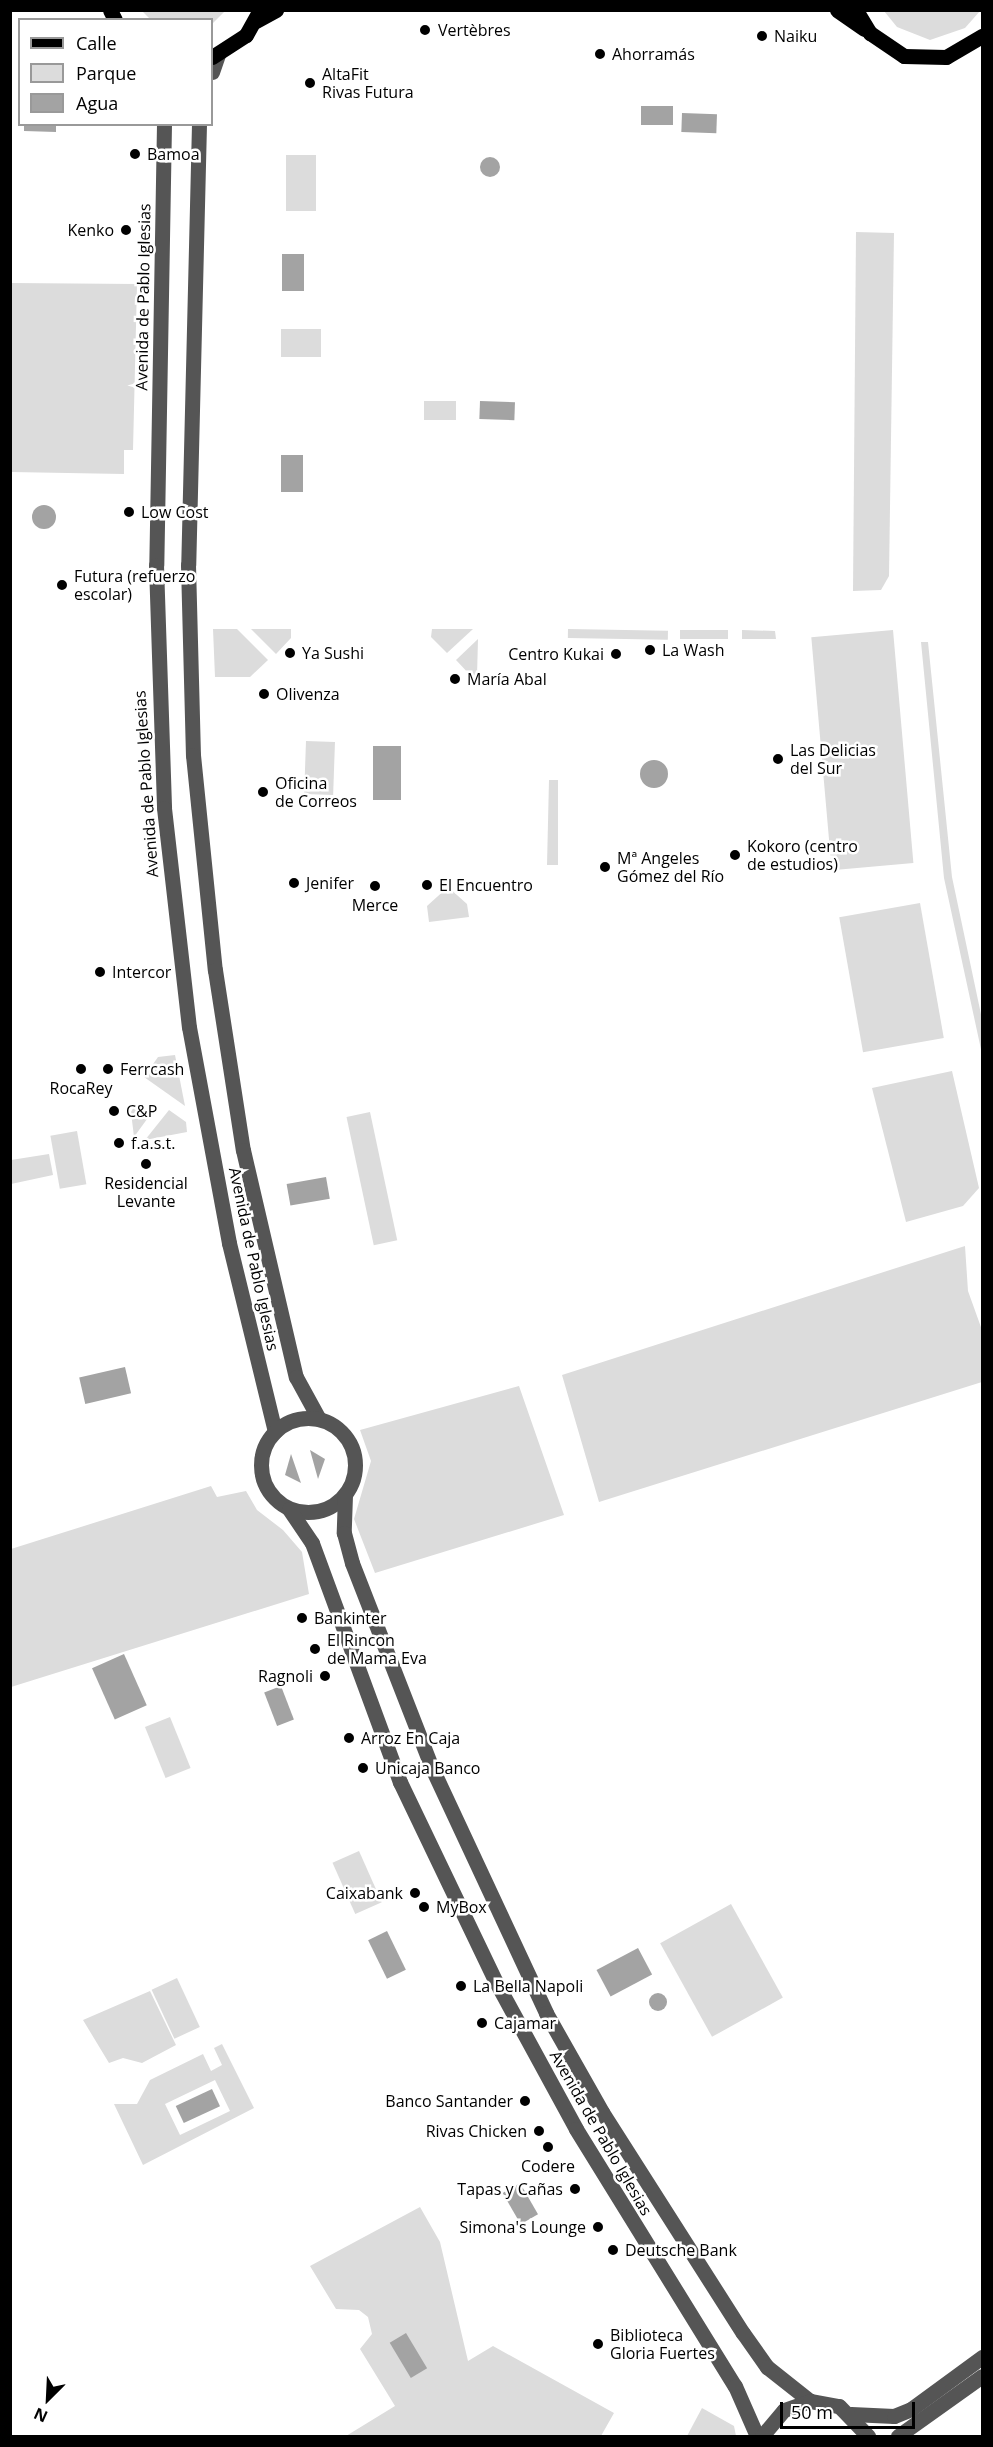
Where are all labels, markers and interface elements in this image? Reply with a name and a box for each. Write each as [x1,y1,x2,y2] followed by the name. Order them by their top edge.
[18,18,213,126] legend
[438,20,511,40] place label: Vertèbres
[416,21,434,39] marker: Vertèbres
[774,26,817,46] place label: Naiku
[755,29,769,43] marker: Naiku
[76,31,117,55] text: Calle
[612,44,695,64] place label: Ahorramás
[593,47,607,61] marker: Ahorramás
[76,61,136,85] text: Parque
[322,64,414,102] place label: AltaFit Rivas Futura
[303,76,317,90] marker: AltaFit Rivas Futura
[76,91,118,115] text: Agua
[147,144,200,164] place label: Bamoa
[128,147,142,161] marker: Bamoa
[132,203,154,391] street label: Avenida de Pablo Iglesias
[67,220,114,240] place label: Kenko
[119,223,133,237] marker: Kenko
[141,502,209,522] place label: Low Cost
[122,505,136,519] marker: Low Cost
[74,566,195,604] place label: Futura (refuerzo escolar)
[55,578,69,592] marker: Futura (refuerzo escolar)
[662,640,724,660] place label: La Wash
[302,643,364,663] place label: Ya Sushi
[643,643,657,657] marker: La Wash
[508,644,604,664] place label: Centro Kukai
[283,646,297,660] marker: Ya Sushi
[609,647,623,661] marker: Centro Kukai
[467,669,547,689] place label: María Abal
[448,672,462,686] marker: María Abal
[276,684,340,704] place label: Olivenza
[257,687,271,701] marker: Olivenza
[130,690,162,878] street label: Avenida de Pablo Iglesias
[790,740,876,778] place label: Las Delicias del Sur
[771,752,785,766] marker: Las Delicias del Sur
[275,773,357,811] place label: Oficina de Correos
[256,785,270,799] marker: Oficina de Correos
[747,836,858,874] place label: Kokoro (centro de estudios)
[617,848,724,886] place label: Mª Angeles Gómez del Río
[728,848,742,862] marker: Kokoro (centro de estudios)
[598,860,612,874] marker: Mª Angeles Gómez del Río
[306,873,354,893] place label: Jenifer
[439,875,533,895] place label: El Encuentro
[287,876,301,890] marker: Jenifer
[420,878,434,892] marker: El Encuentro
[368,879,382,893] marker: Merce
[352,895,398,915] place label: Merce
[112,962,171,982] place label: Intercor
[93,965,107,979] marker: Intercor
[120,1059,184,1079] place label: Ferrcash
[74,1062,88,1076] marker: RocaRey
[101,1062,115,1076] marker: Ferrcash
[50,1078,112,1098] place label: RocaRey
[126,1101,157,1121] place label: C&P
[107,1104,121,1118] marker: C&P
[131,1133,175,1153] place label: f.a.s.t.
[112,1136,126,1150] marker: f.a.s.t.
[139,1157,153,1171] marker: Residencial Levante
[225,1165,283,1353] street label: Avenida de Pablo Iglesias
[104,1173,188,1211] place label: Residencial Levante
[314,1608,387,1628] place label: Bankinter
[295,1611,309,1625] marker: Bankinter
[327,1630,427,1668] place label: El Rincon de Mama Eva
[308,1642,322,1656] marker: El Rincon de Mama Eva
[258,1666,313,1686] place label: Ragnoli
[318,1669,332,1683] marker: Ragnoli
[361,1728,460,1748] place label: Arroz En Caja
[342,1731,356,1745] marker: Arroz En Caja
[375,1758,480,1778] place label: Unicaja Banco
[356,1761,370,1775] marker: Unicaja Banco
[326,1883,403,1903] place label: Caixabank
[408,1886,422,1900] marker: Caixabank
[436,1897,487,1917] place label: MyBox
[417,1900,431,1914] marker: MyBox
[473,1976,583,1996] place label: La Bella Napoli
[454,1979,468,1993] marker: La Bella Napoli
[494,2013,556,2033] place label: Cajamar
[475,2016,489,2030] marker: Cajamar
[546,2047,656,2219] street label: Avenida de Pablo Iglesias
[385,2091,513,2111] place label: Banco Santander
[518,2094,532,2108] marker: Banco Santander
[426,2121,527,2141] place label: Rivas Chicken
[532,2124,546,2138] marker: Rivas Chicken
[541,2140,555,2154] marker: Codere
[521,2156,575,2176] place label: Codere
[457,2179,563,2199] place label: Tapas y Cañas
[568,2182,582,2196] marker: Tapas y Cañas
[459,2217,586,2237] place label: Simona's Lounge
[591,2220,605,2234] marker: Simona's Lounge
[625,2240,737,2260] place label: Deutsche Bank
[606,2243,620,2257] marker: Deutsche Bank
[610,2325,715,2363] place label: Biblioteca Gloria Fuertes
[591,2337,605,2351] marker: Biblioteca Gloria Fuertes
[18,2369,78,2429] north arrow
[783,2390,918,2428] scale bar
[791,2400,833,2424] text: 50 m
[30,2403,51,2428] text: N

